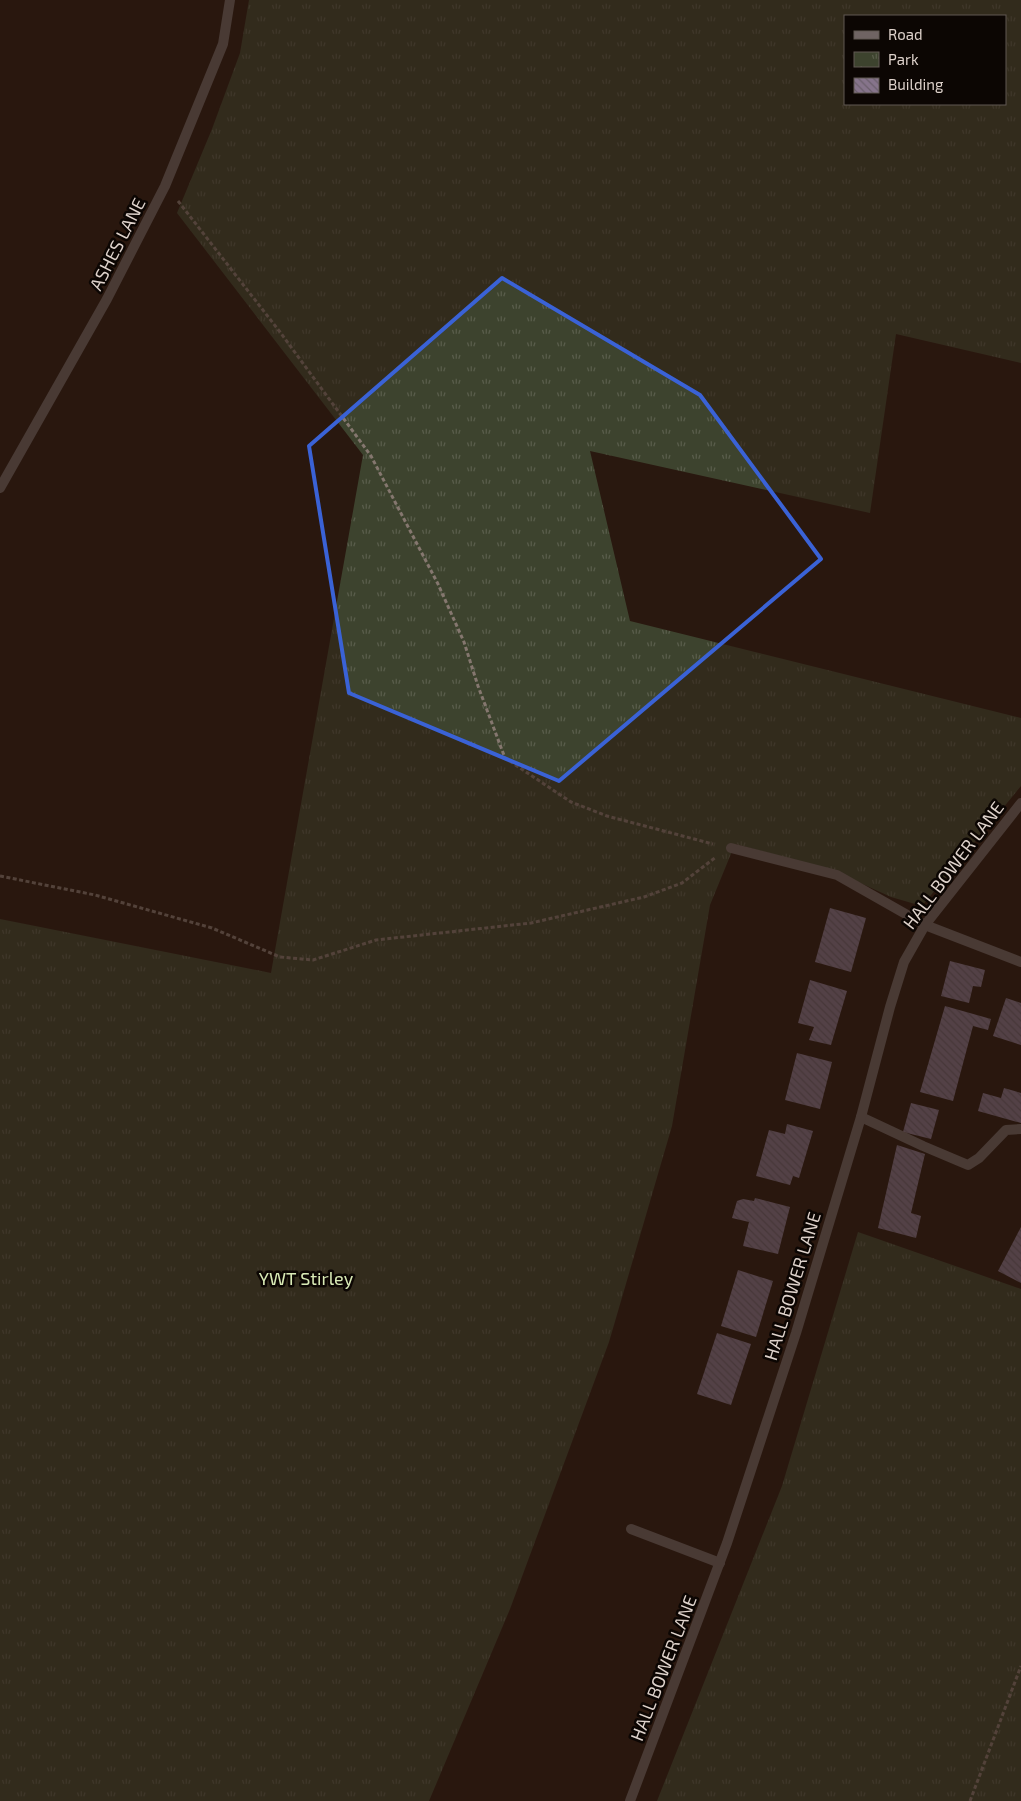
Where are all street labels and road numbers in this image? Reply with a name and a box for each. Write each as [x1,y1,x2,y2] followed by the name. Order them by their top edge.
[84,194,150,294] street label: ASHES LANE
[898,797,1008,933] street label: HALL BOWER LANE
[759,1209,825,1363] street label: HALL BOWER LANE
[625,1592,701,1744] street label: HALL BOWER LANE

